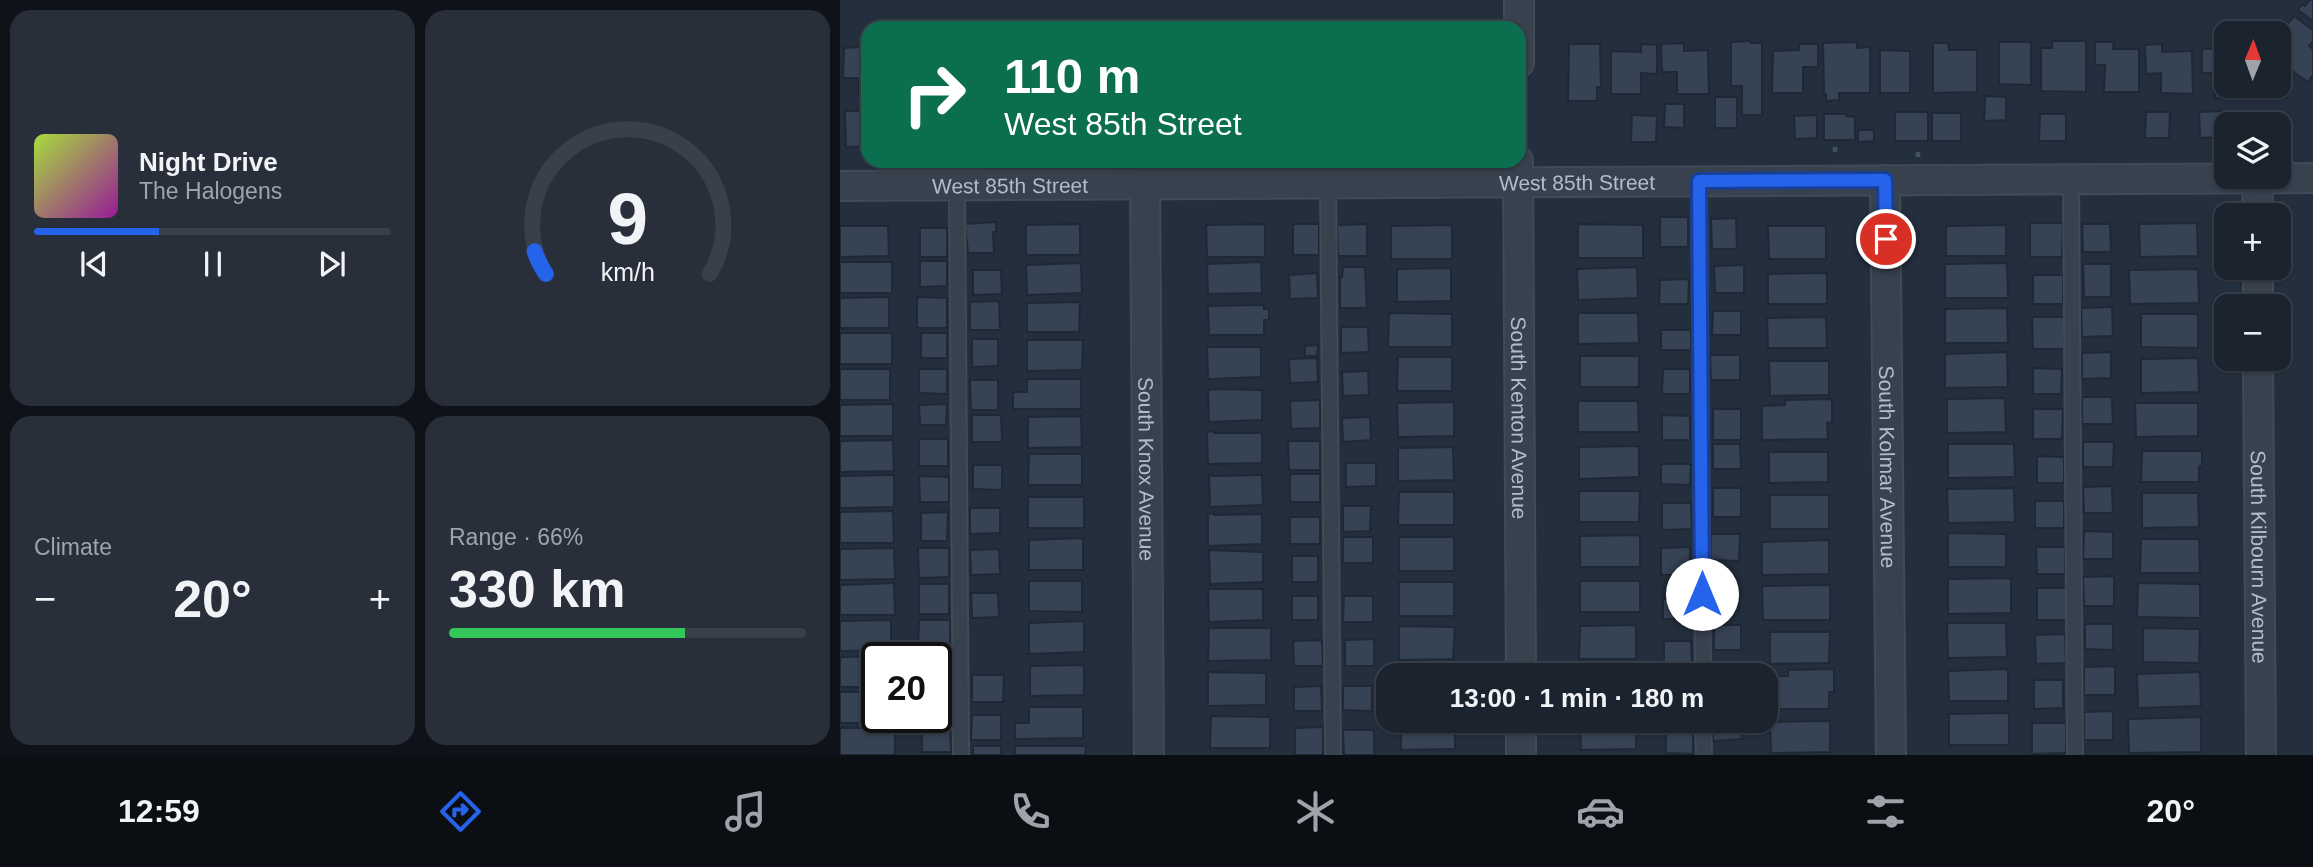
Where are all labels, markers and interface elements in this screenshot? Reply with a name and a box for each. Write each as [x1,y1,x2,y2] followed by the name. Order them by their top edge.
[2214,21,2291,98] north arrow
[2214,21,2291,371] map controls
[889,49,980,140] icon: right
[1004,49,1140,103] text: 110 m
[1004,106,1242,142] text: West 85th Street
[2214,112,2291,189] button: layers
[139,147,278,177] text: Night Drive
[1499,170,1655,194] street label: West 85th Street
[932,173,1088,197] street label: West 85th Street
[139,178,282,204] text: The Halogens
[607,179,648,260] text: 9
[2214,203,2291,280] button: +
[1856,209,1916,269] pin
[1867,220,1905,258] icon: arrive
[75,245,113,283] icon: previous
[194,245,232,283] icon: pause
[313,245,351,283] icon: next
[600,258,655,286] text: km/h
[2214,294,2291,371] button: −
[1507,316,1532,520] street label: South Kenton Avenue
[1875,365,1901,569] street label: South Kolmar Avenue
[1135,377,1159,561] street label: South Knox Avenue
[2247,450,2272,664] street label: South Kilbourn Avenue
[449,524,583,550] text: Range · 66%
[34,534,112,560] text: Climate
[1665,557,1739,631] position arrow
[449,560,625,618] text: 330 km
[173,570,252,628] text: 20°
[34,578,56,620] text: −
[369,578,391,620] text: +
[861,642,952,733] speed limit sign: 20
[1450,683,1704,713] text: 13:00 · 1 min · 180 m
[436,787,485,836] icon: directions
[721,787,770,836] icon: music
[1006,787,1055,836] icon: phone
[1291,787,1340,836] icon: climate
[1576,787,1625,836] icon: car
[1861,787,1910,836] icon: filters
[118,793,200,829] text: 12:59
[2147,793,2195,829] text: 20°

